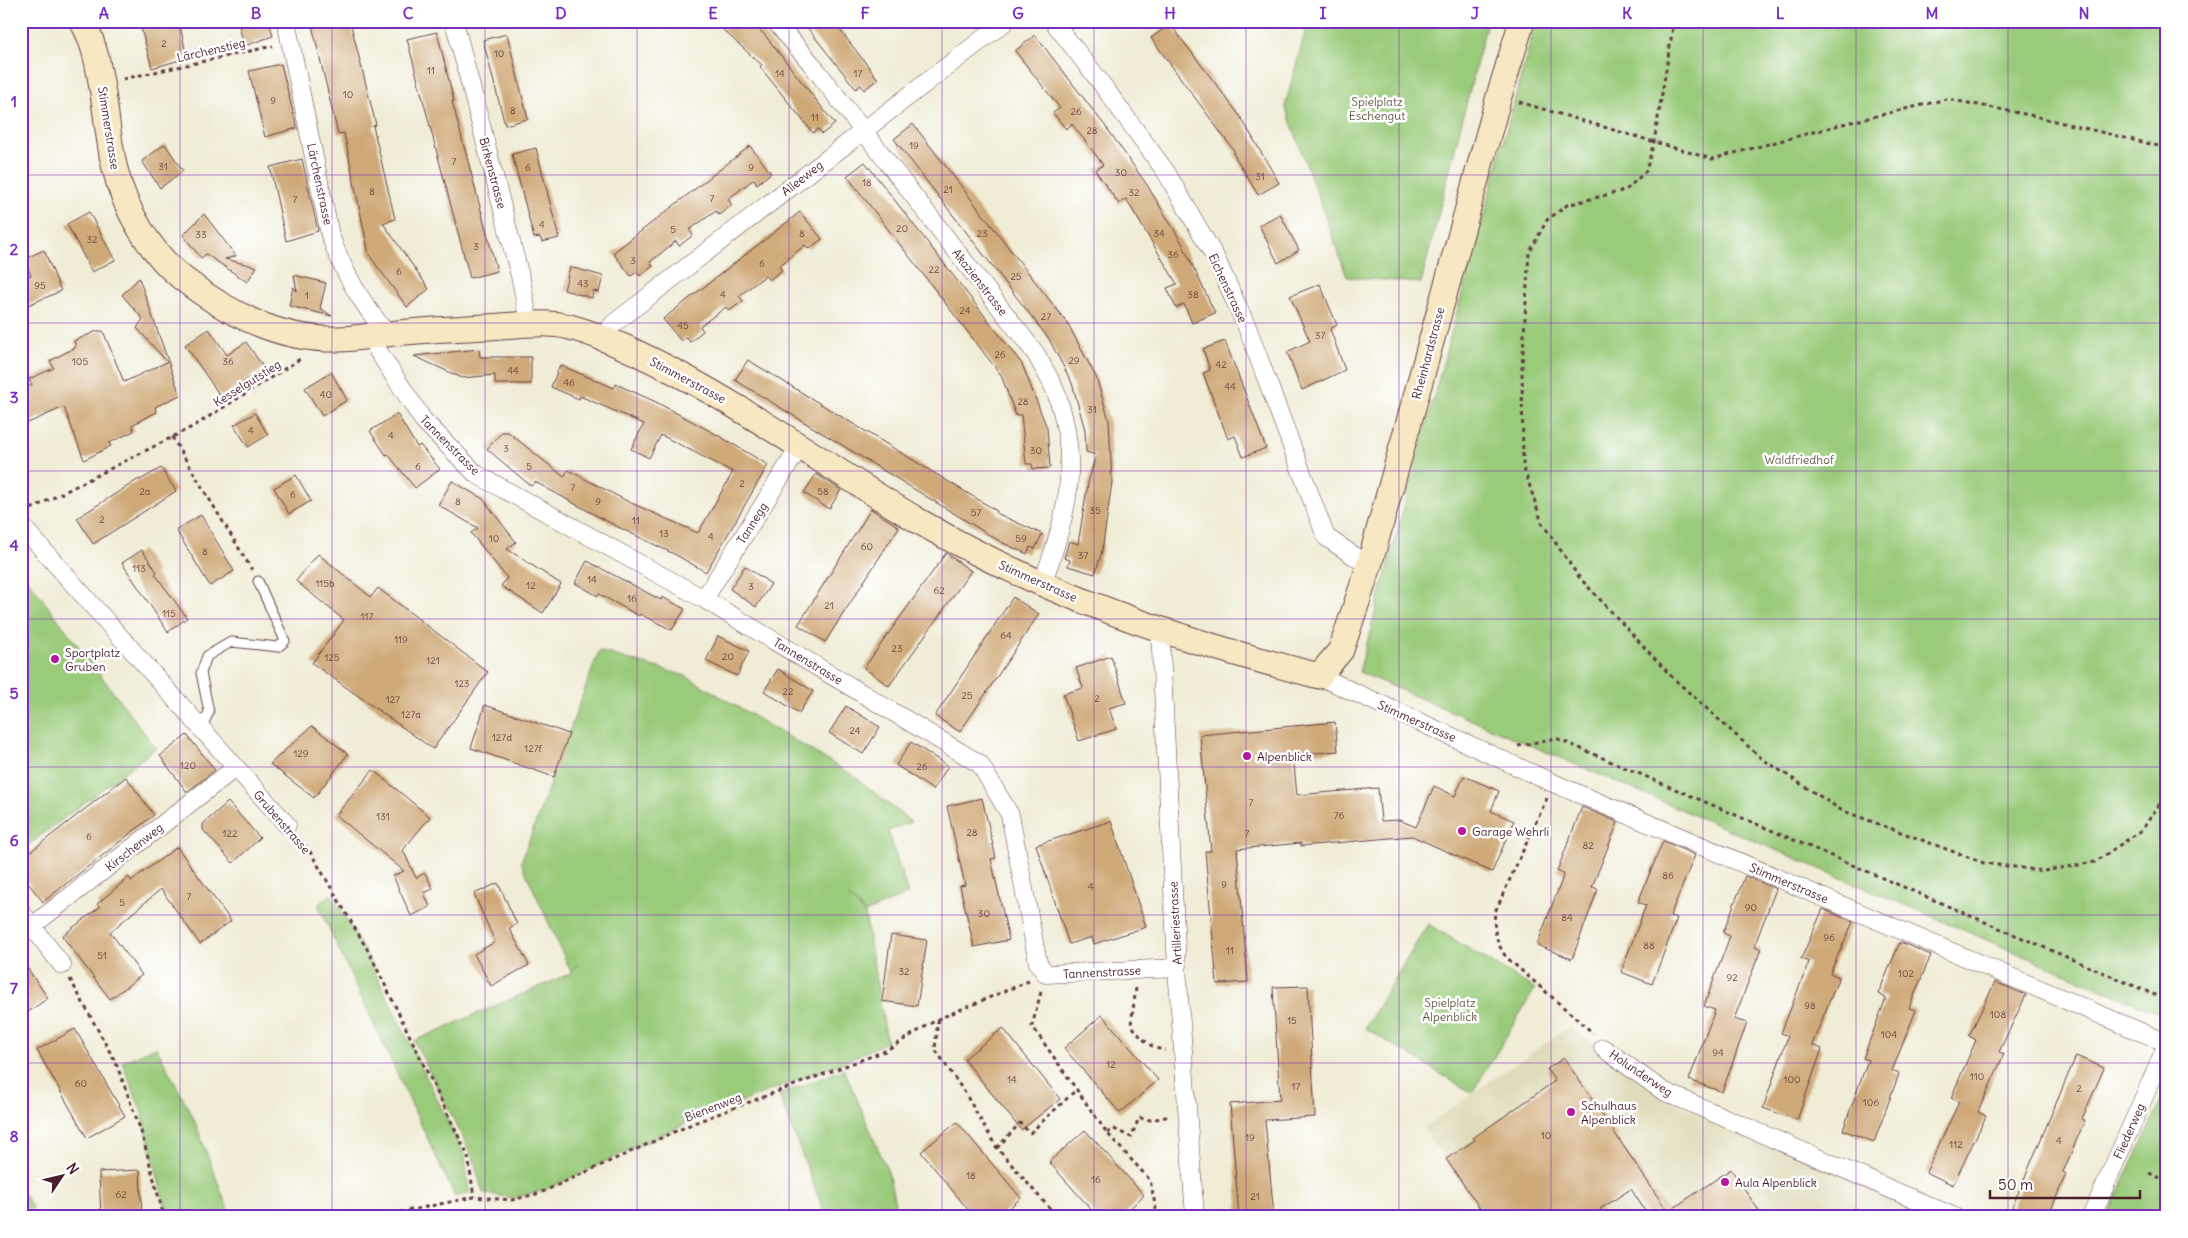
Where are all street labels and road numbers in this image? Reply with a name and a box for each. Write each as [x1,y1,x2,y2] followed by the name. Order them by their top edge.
[175,35,247,65] street label: Lärchenstieg
[95,85,123,171] street label: Stimmerstrasse
[476,136,510,210] street label: Birkenstrasse
[304,142,336,226] street label: Lärchenstrasse
[778,157,826,199] street label: Alleeweg
[949,245,1011,319] street label: Akazienstrasse
[1205,251,1251,325] street label: Eichenstrasse
[1408,305,1448,401] street label: Rheinhardstrasse
[647,354,729,406] street label: Stimmerstrasse
[210,356,284,410] street label: Kesselgutstieg
[417,412,483,478] street label: Tannenstrasse
[733,499,771,547] street label: Tannegg
[997,557,1079,605] street label: Stimmerstrasse
[771,634,845,688] street label: Tannenstrasse
[1376,697,1458,745] street label: Stimmerstrasse
[250,787,314,857] street label: Grubenstrasse
[102,820,166,874] street label: Kirschenweg
[1747,860,1831,906] street label: Stimmerstrasse
[1165,881,1185,965] street label: Artilleriestrasse
[1063,962,1141,982] street label: Tannenstrasse
[1607,1046,1675,1100] street label: Holunderweg
[682,1089,744,1125] street label: Bienenweg
[2110,1101,2148,1161] street label: Fliederweg

